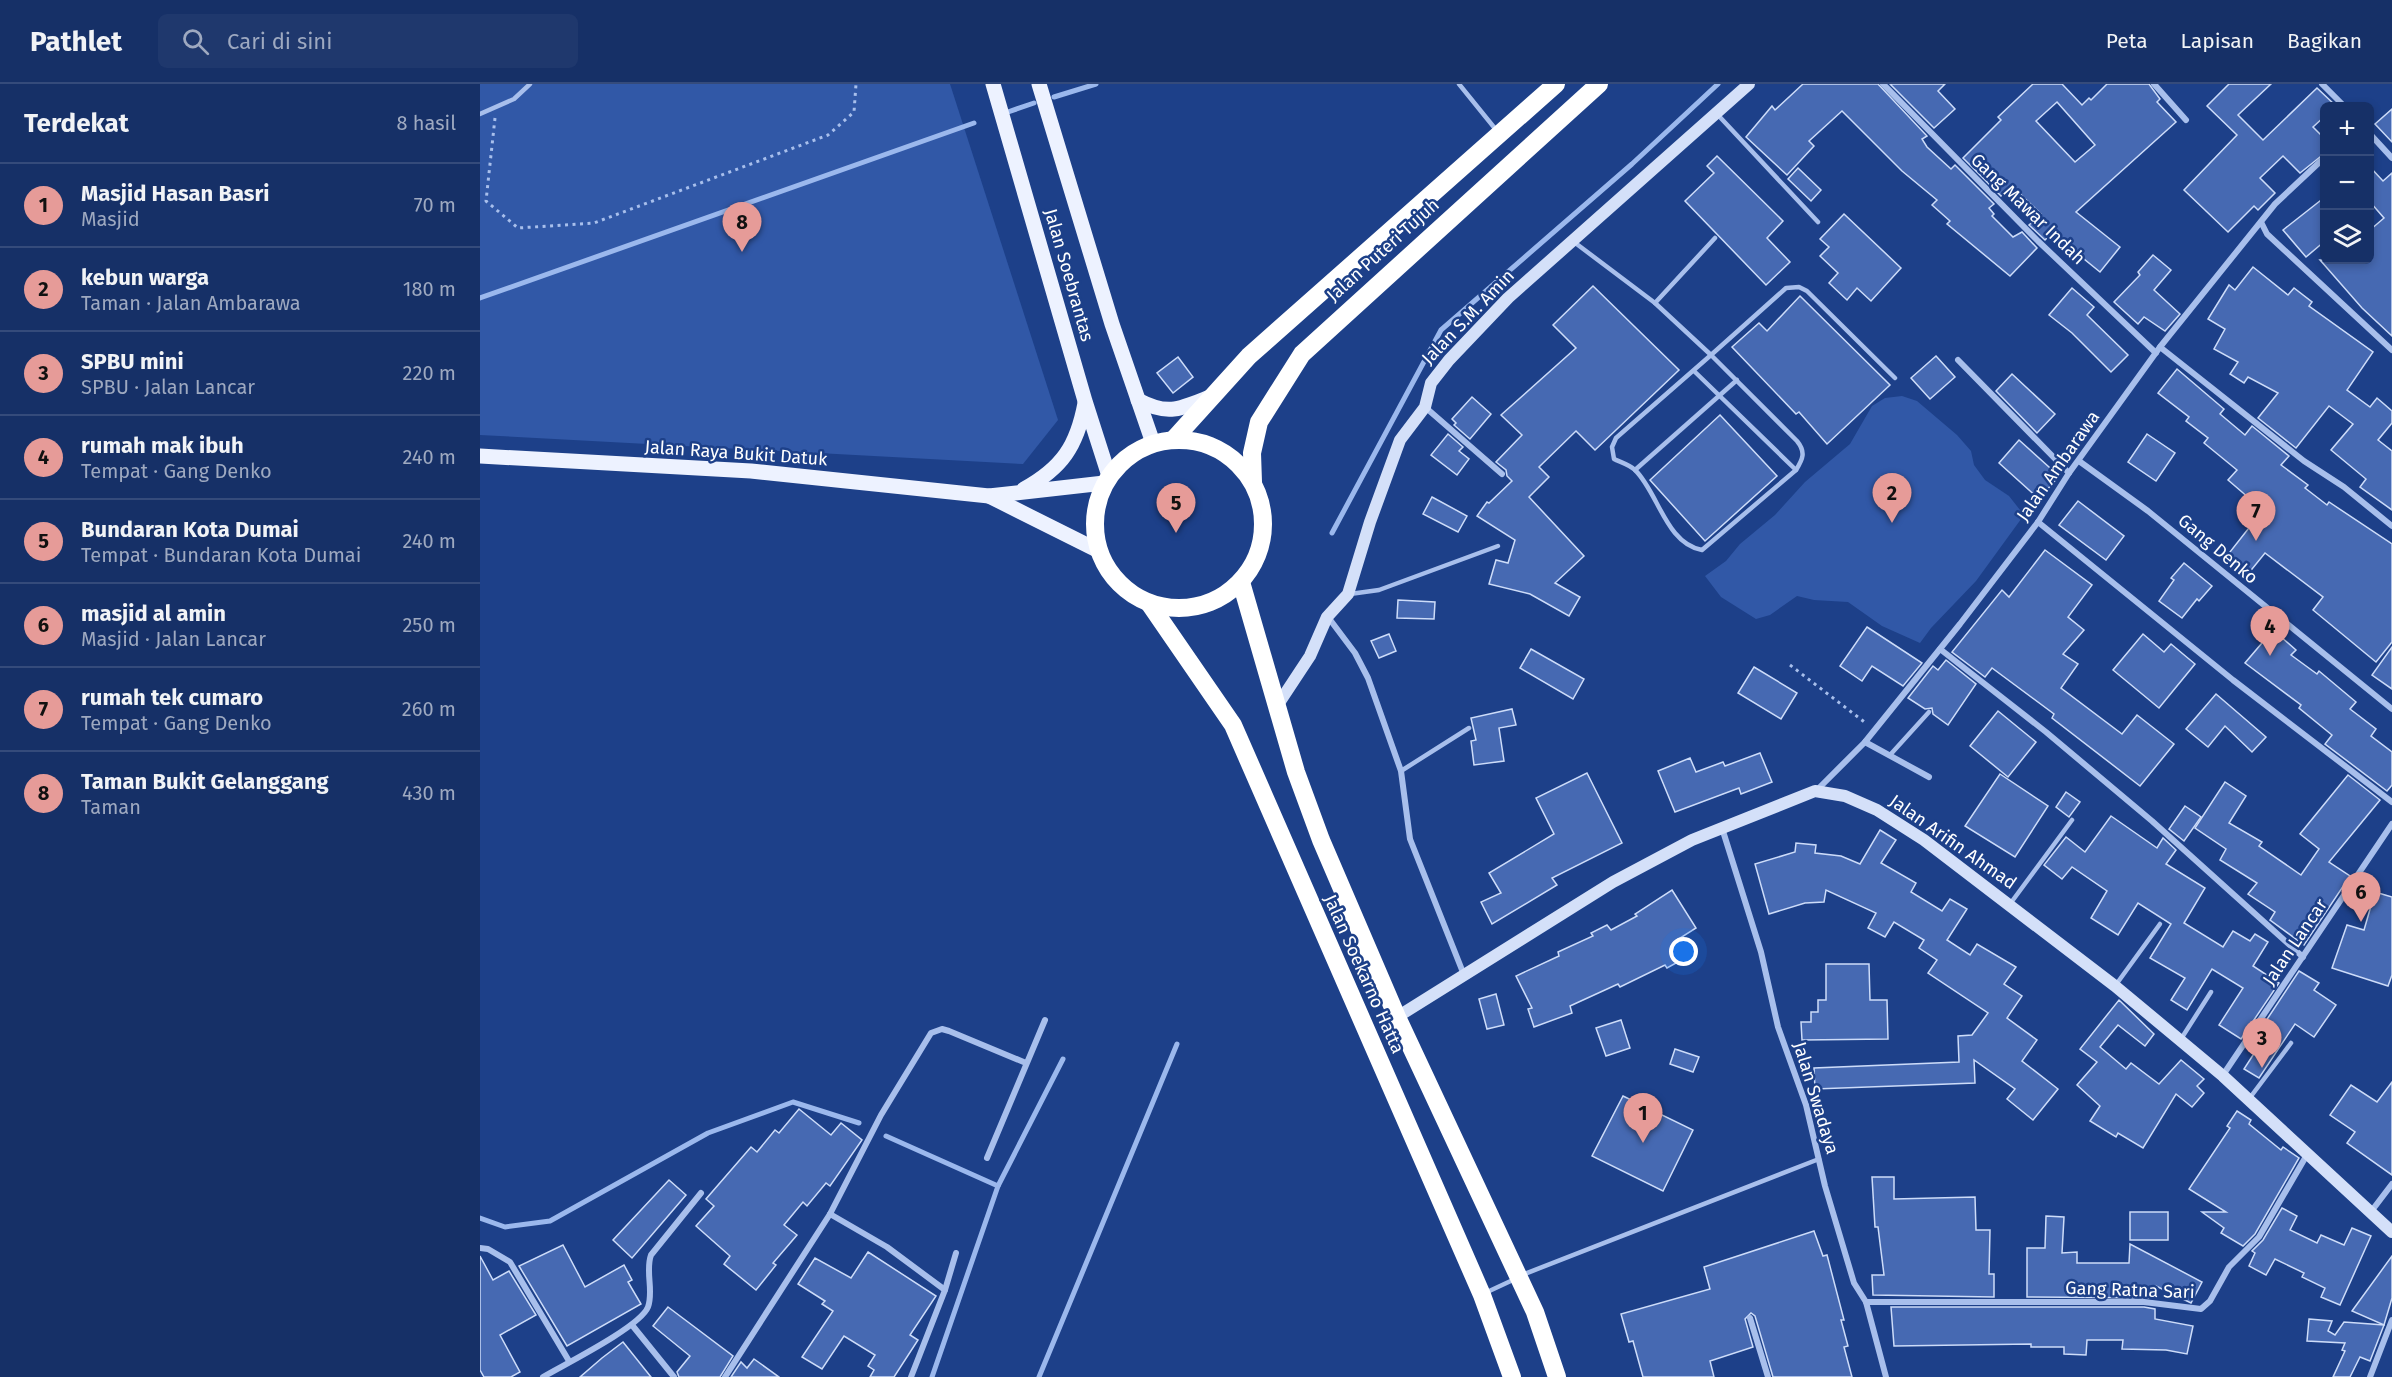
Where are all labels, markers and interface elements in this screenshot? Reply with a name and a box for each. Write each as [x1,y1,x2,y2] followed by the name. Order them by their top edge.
[158,14,578,68] search box
[30,25,122,58] text: Pathlet
[179,25,212,58] icon: search
[227,28,332,55] text: Cari di sini
[2106,28,2148,54] text: Peta
[2181,28,2254,54] text: Lapisan
[2287,28,2362,54] text: Bagikan
[2320,102,2374,264] map controls
[2320,102,2374,156] button: +
[24,108,129,139] text: Terdekat
[396,111,456,135] text: 8 hasil
[1966,149,2090,269] street label: Gang Mawar Indah
[2320,156,2374,210] button: −
[81,180,269,207] text: Masjid Hasan Basri
[39,193,48,217] text: 1
[414,193,456,217] text: 70 m
[1322,194,1444,306] street label: Jalan Puteri Tujuh
[722,202,762,252] pin: 8
[1040,206,1098,344] street label: Jalan Soebrantas
[81,207,140,231] text: Masjid
[2320,210,2374,264] button: layers
[81,264,209,291] text: kebun warga
[1417,265,1519,369] street label: Jalan S.M. Amin
[38,277,49,301] text: 2
[403,277,456,301] text: 180 m
[81,291,301,315] text: Taman · Jalan Ambarawa
[81,348,184,375] text: SPBU mini
[38,361,49,385] text: 3
[403,361,456,385] text: 220 m
[81,375,255,399] text: SPBU · Jalan Lancar
[2012,406,2104,526] street label: Jalan Ambarawa
[81,432,244,459] text: rumah mak ibuh
[644,436,829,470] street label: Jalan Raya Bukit Datuk
[38,445,49,469] text: 4
[402,445,456,469] text: 240 m
[81,459,272,483] text: Tempat · Gang Denko
[1872,474,1912,523] pin: 2
[1156,484,1196,533] pin: 5
[2236,492,2276,541] pin: 7
[2174,509,2262,589] street label: Gang Denko
[81,516,299,543] text: Bundaran Kota Dumai
[38,529,49,553] text: 5
[402,529,456,553] text: 240 m
[81,543,361,567] text: Tempat · Bundaran Kota Dumai
[81,600,226,627] text: masjid al amin
[2250,606,2290,656] pin: 4
[38,613,49,637] text: 6
[402,613,456,637] text: 250 m
[81,627,266,651] text: Masjid · Jalan Lancar
[81,684,263,711] text: rumah tek cumaro
[39,697,48,721] text: 7
[402,697,456,721] text: 260 m
[81,711,272,735] text: Tempat · Gang Denko
[81,768,329,795] text: Taman Bukit Gelanggang
[38,781,49,805] text: 8
[402,781,456,805] text: 430 m
[1885,790,2021,894] street label: Jalan Arifin Ahmad
[81,795,141,819] text: Taman
[2342,872,2380,922] pin: 6
[1319,891,1409,1057] street label: Jalan Soekarno Hatta
[2258,894,2332,989] street label: Jalan Lancar
[1669,937,1698,966] your location
[2242,1018,2282,1068] pin: 3
[1788,1039,1844,1157] street label: Jalan Swadaya
[1624,1094,1662,1143] pin: 1
[2065,1277,2195,1303] street label: Gang Ratna Sari

